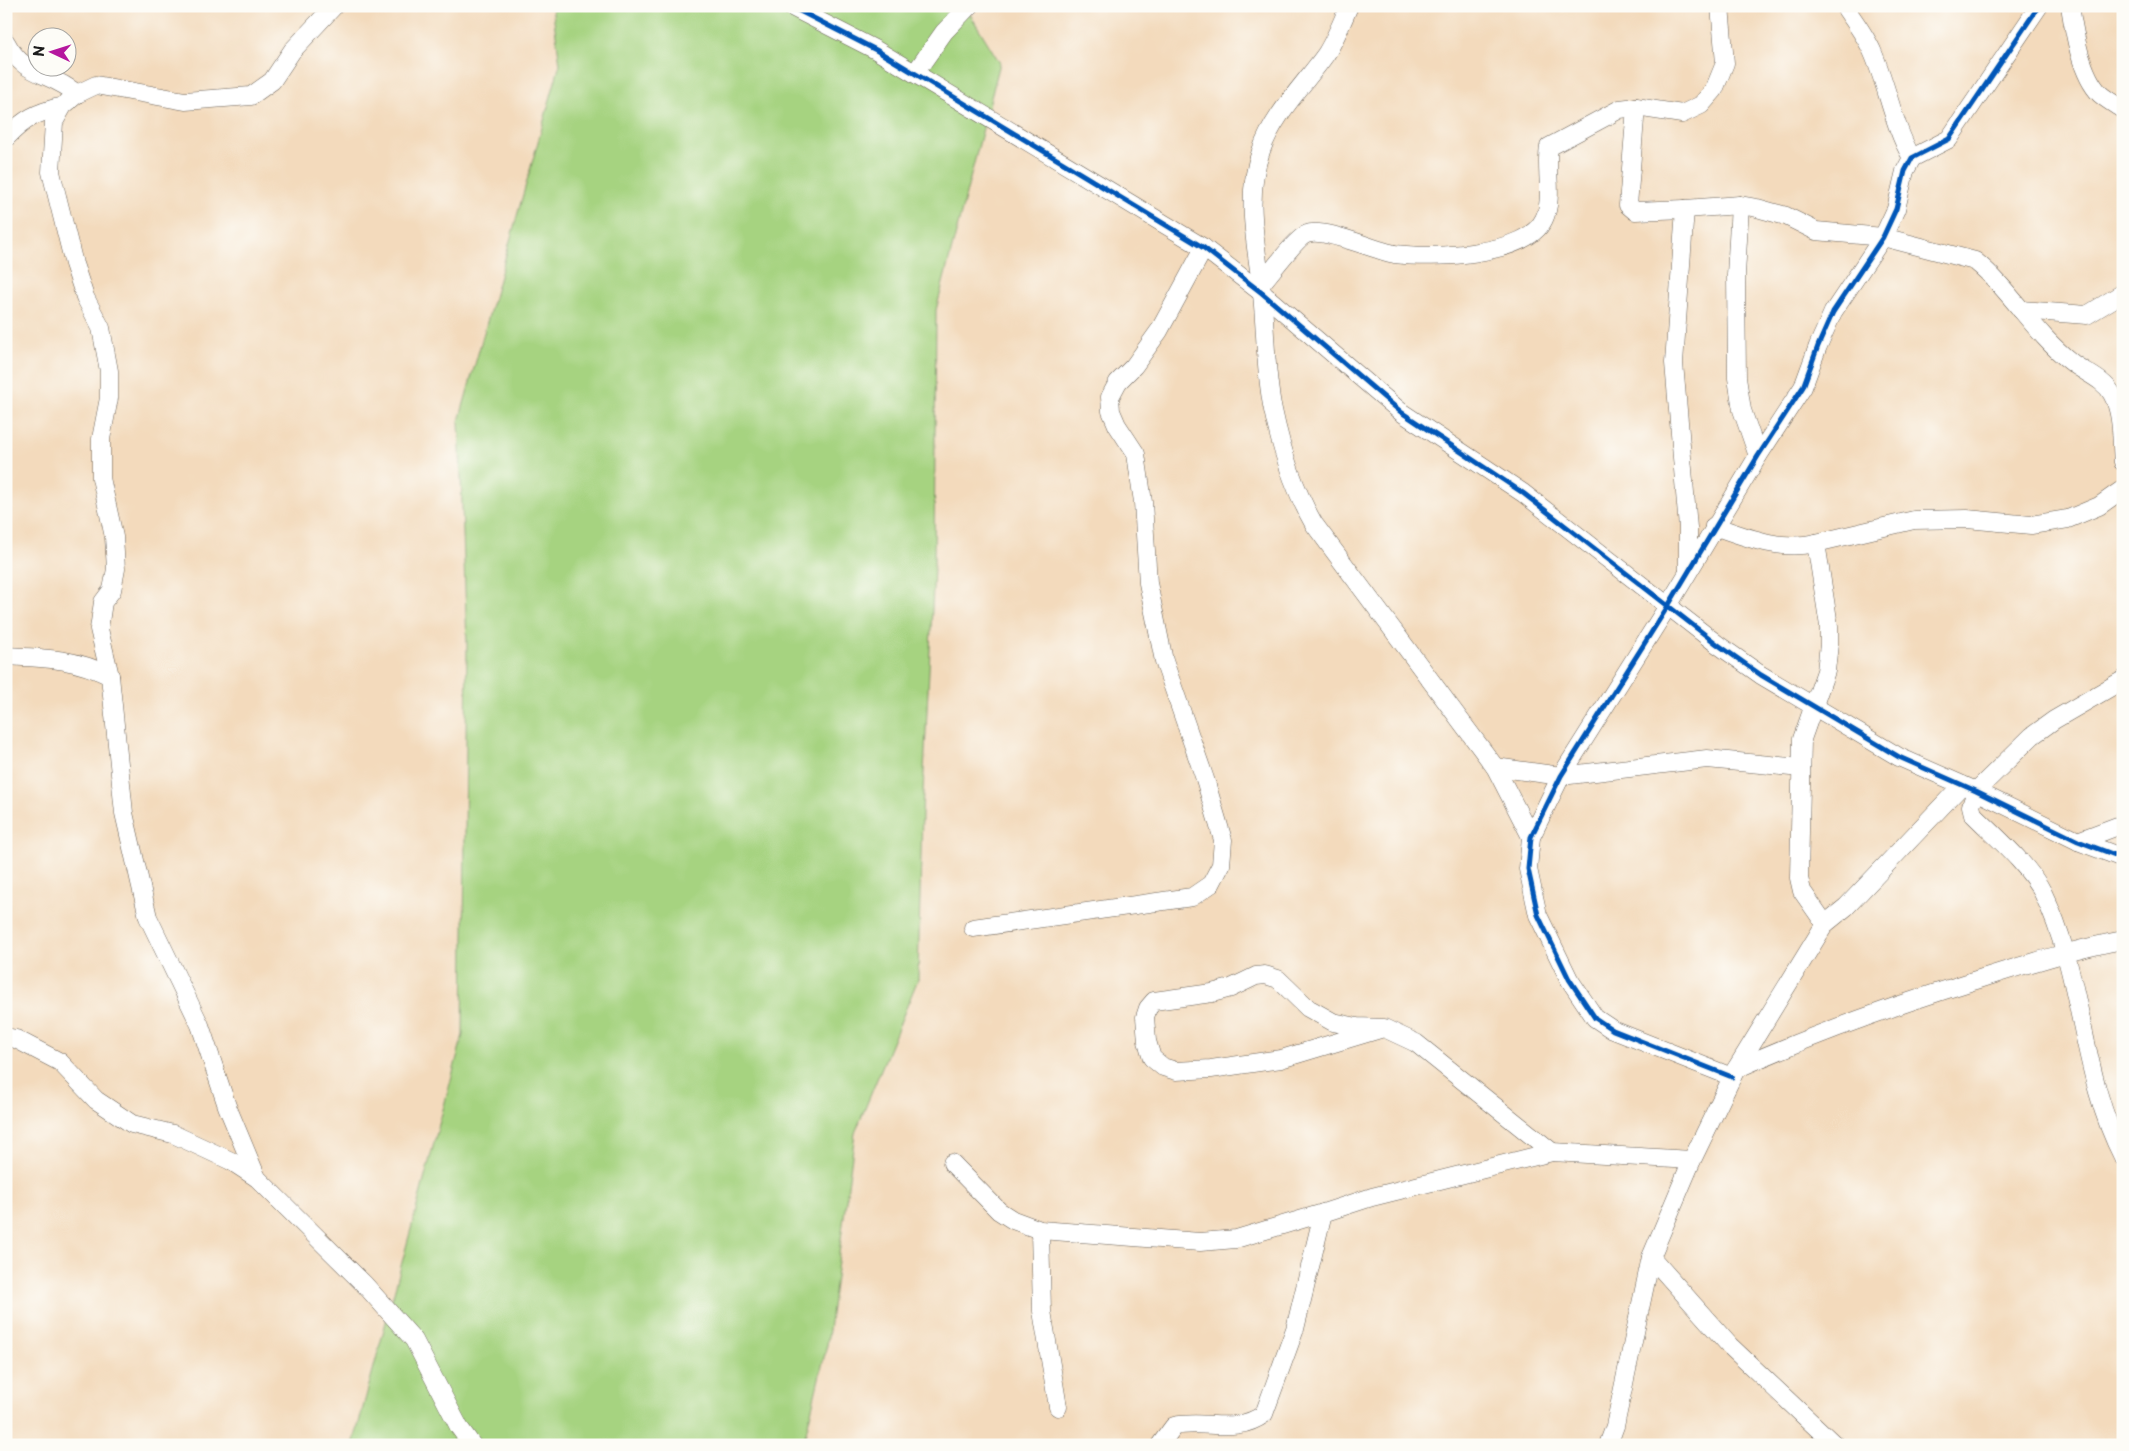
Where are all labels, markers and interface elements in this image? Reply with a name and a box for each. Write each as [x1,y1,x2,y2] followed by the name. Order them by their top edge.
[28,28,78,78] north arrow
[28,45,49,57] text: N

